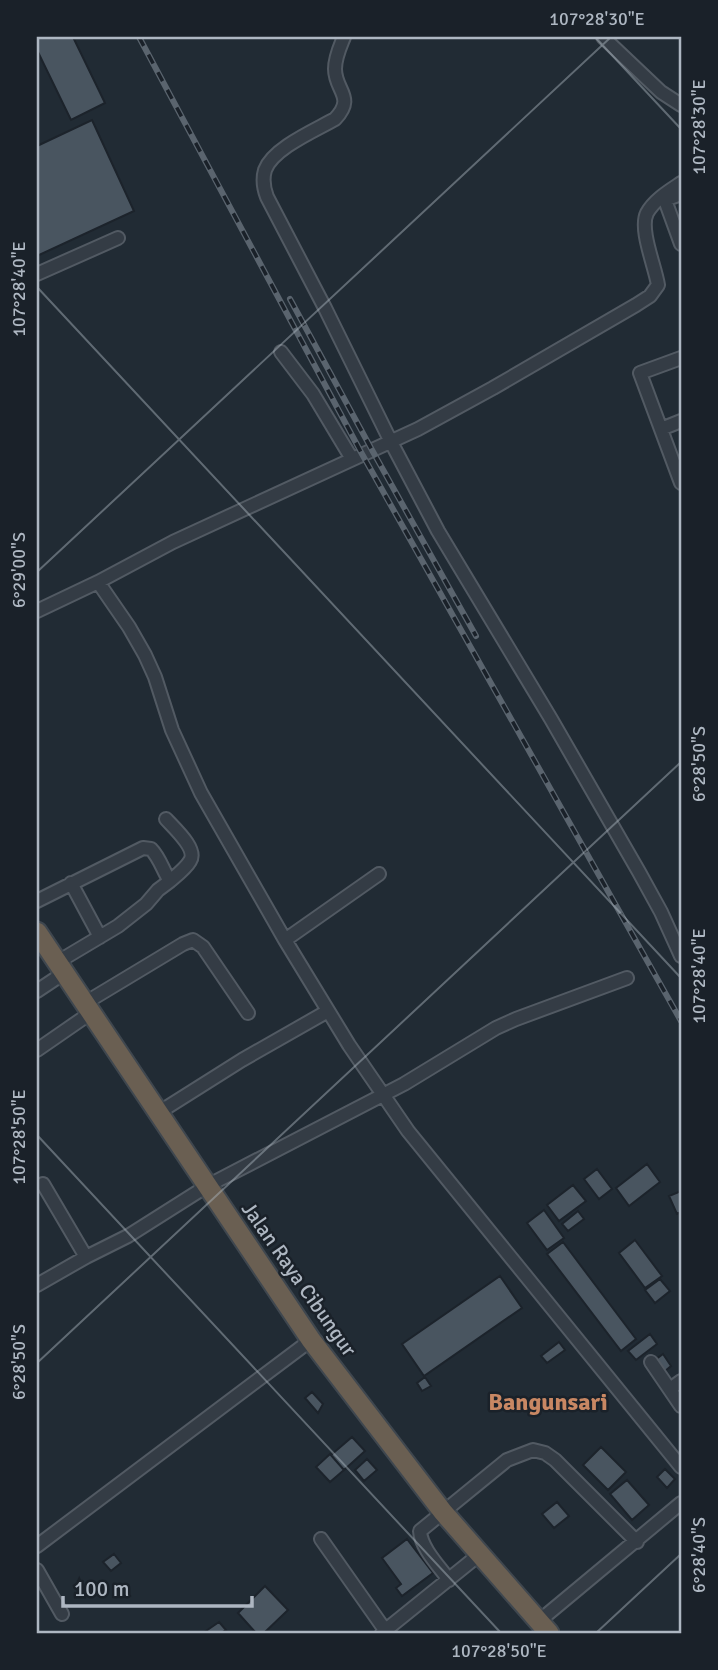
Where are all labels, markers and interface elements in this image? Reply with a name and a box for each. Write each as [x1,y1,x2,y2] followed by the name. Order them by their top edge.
[549,8,645,30] text: 107°28'30"E
[688,79,710,175] text: 107°28'30"E
[8,241,30,337] text: 107°28'40"E
[8,532,30,608] text: 6°29'00"S
[688,726,710,802] text: 6°28'50"S
[688,928,710,1024] text: 107°28'40"E
[8,1089,30,1185] text: 107°28'50"E
[236,1197,362,1362] street label: Jalan Raya Cibungur
[8,1324,30,1400] text: 6°28'50"S
[488,1387,608,1417] district label: Bangunsari
[688,1517,710,1593] text: 6°28'40"S
[63,1565,252,1609] scale bar
[74,1576,129,1602] text: 100 m
[451,1640,547,1662] text: 107°28'50"E

